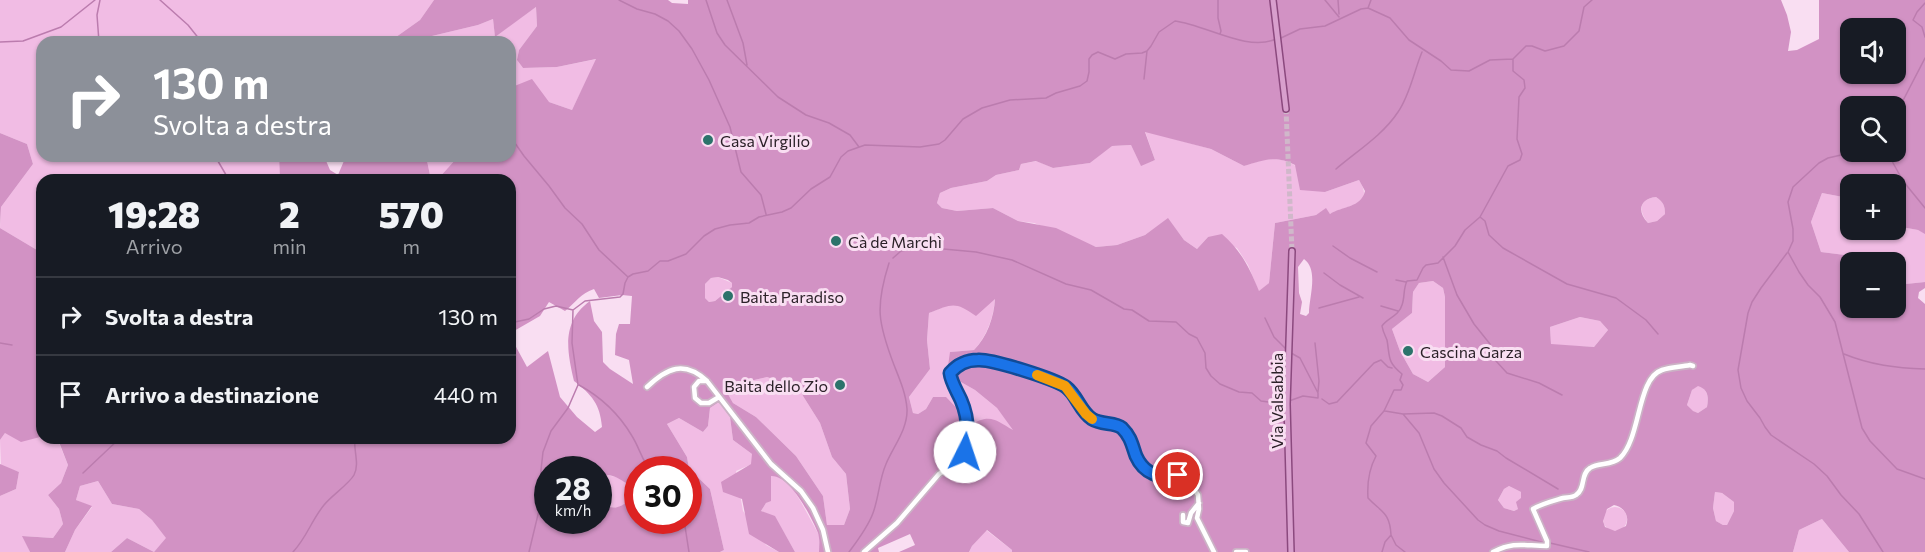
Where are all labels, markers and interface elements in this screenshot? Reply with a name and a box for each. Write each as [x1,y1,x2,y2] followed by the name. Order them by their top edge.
[1840,18,1906,318] map controls
[1840,18,1906,84] button: sound
[153,56,269,108] text: 130 m
[54,60,132,138] icon: right
[1840,96,1906,162] button: search
[153,108,332,141] text: Svolta a destra
[720,131,810,150] place label: Casa Virgilio
[701,133,715,147] marker: Casa Virgilio
[1840,174,1906,240] button: +
[108,191,200,235] text: 19:28
[279,191,300,235] text: 2
[379,191,444,235] text: 570
[848,232,942,251] place label: Cà de Marchì
[126,234,183,258] text: Arrivo
[272,234,307,258] text: min
[403,234,420,258] text: m
[829,234,843,248] marker: Cà de Marchì
[1840,252,1906,318] button: −
[740,287,844,306] place label: Baita Paradiso
[721,289,735,303] marker: Baita Paradiso
[54,300,87,333] icon: right
[105,303,253,330] text: Svolta a destra
[438,303,498,330] text: 130 m
[1420,342,1522,361] place label: Cascina Garza
[1401,344,1415,358] marker: Cascina Garza
[1267,353,1286,449] street label: Via Valsabbia
[724,376,828,395] place label: Baita dello Zio
[54,378,87,411] icon: arrive
[833,378,847,392] marker: Baita dello Zio
[105,381,319,408] text: Arrivo a destinazione
[434,381,498,408] text: 440 m
[933,420,997,484] position arrow
[1152,449,1203,500] pin
[624,456,702,534] speed limit sign: 30
[1161,458,1194,491] icon: arrive
[555,469,591,506] text: 28
[555,501,591,519] text: km/h

